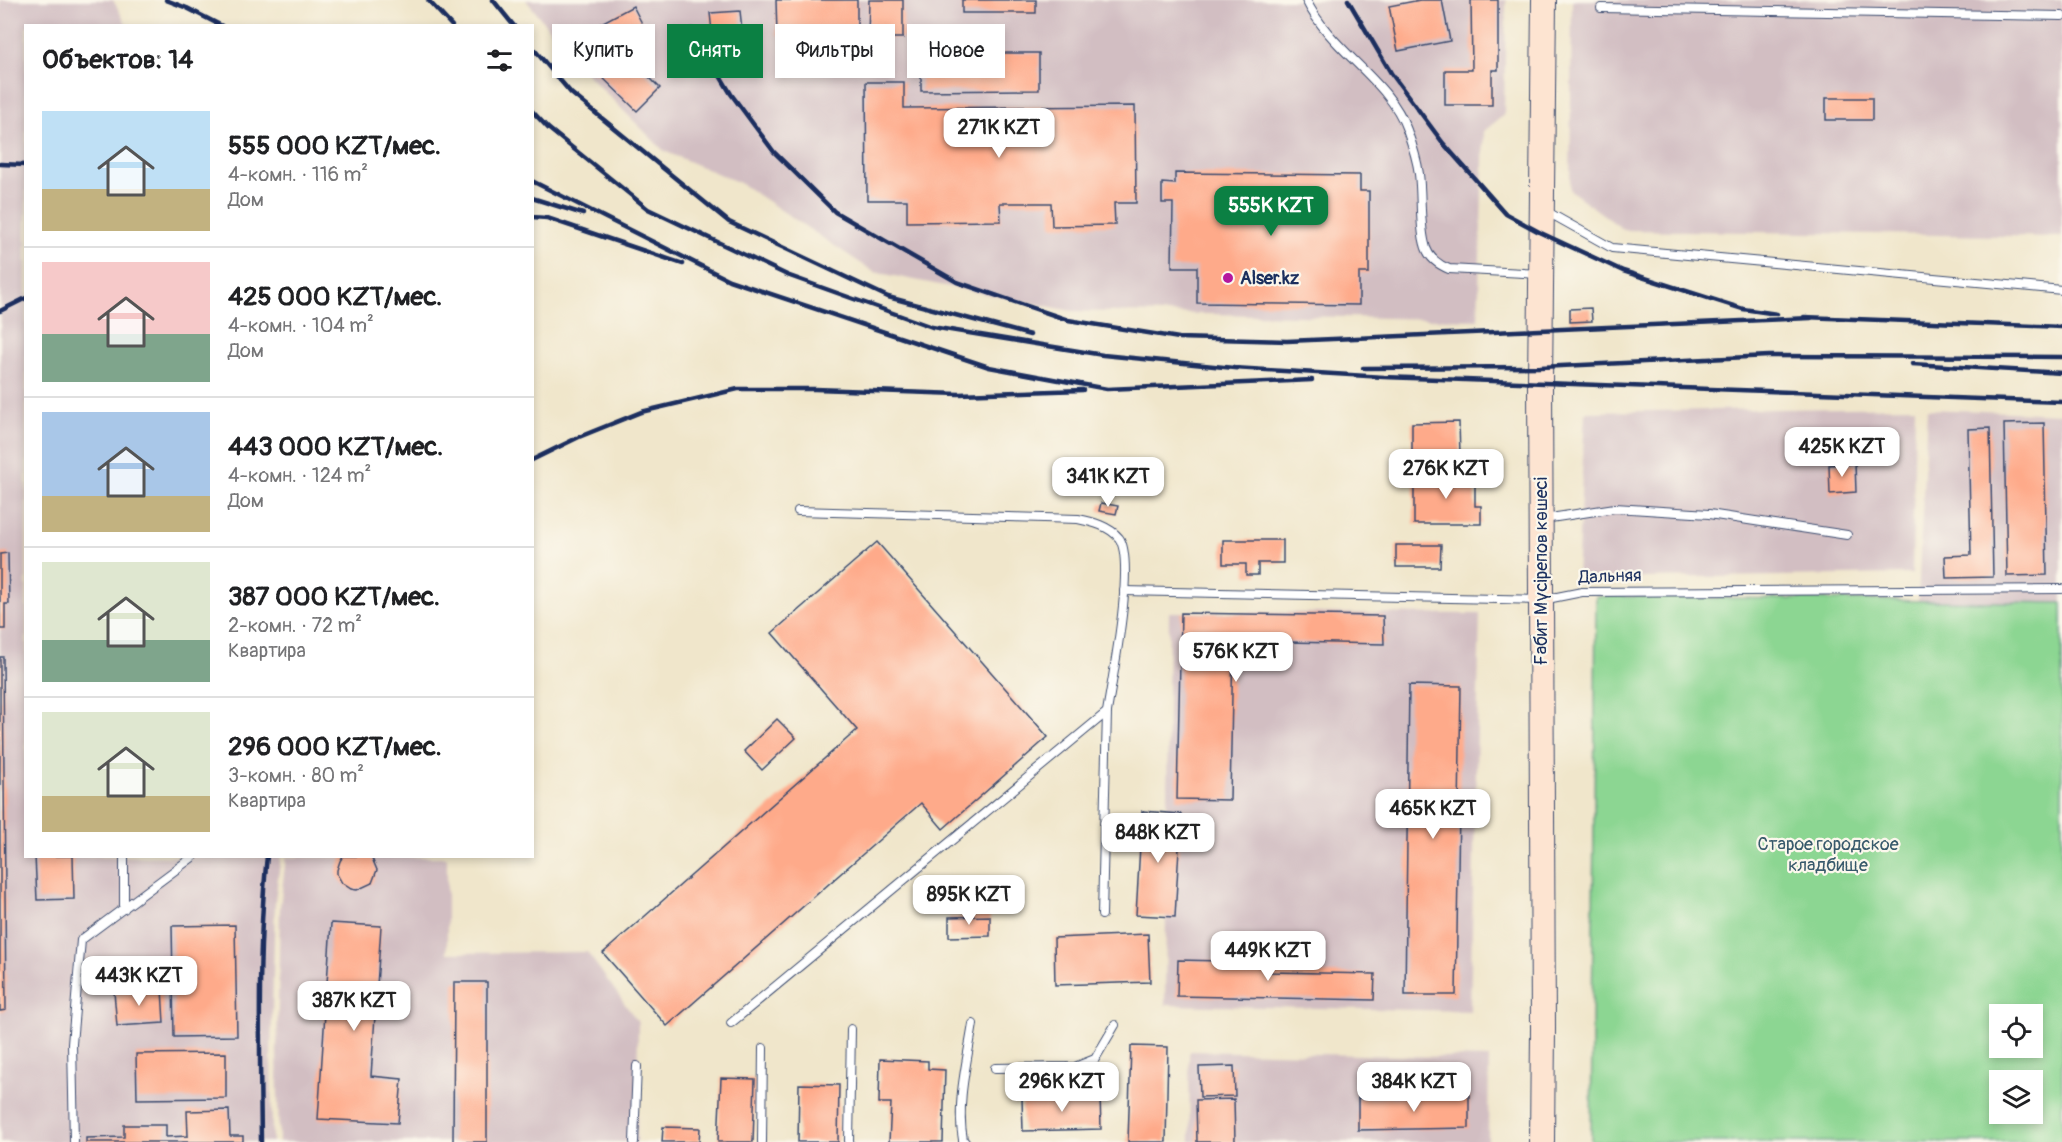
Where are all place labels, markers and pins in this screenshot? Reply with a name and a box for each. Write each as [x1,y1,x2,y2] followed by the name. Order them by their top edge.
[937,108,1061,159] pin: 271K KZT
[1209,186,1333,237] pin: 555K KZT
[1240,267,1300,290] place label: Alser.kz
[1221,271,1235,285] marker: Alser.kz
[1780,427,1904,478] pin: 425K KZT
[1384,449,1508,500] pin: 276K KZT
[1046,457,1170,508] pin: 341K KZT
[1174,632,1298,683] pin: 576K KZT
[1371,789,1495,840] pin: 465K KZT
[1096,813,1220,864] pin: 848K KZT
[907,875,1031,926] pin: 895K KZT
[1206,931,1330,982] pin: 449K KZT
[77,956,201,1007] pin: 443K KZT
[292,981,416,1032] pin: 387K KZT
[1000,1062,1124,1113] pin: 296K KZT
[1352,1062,1476,1113] pin: 384K KZT

